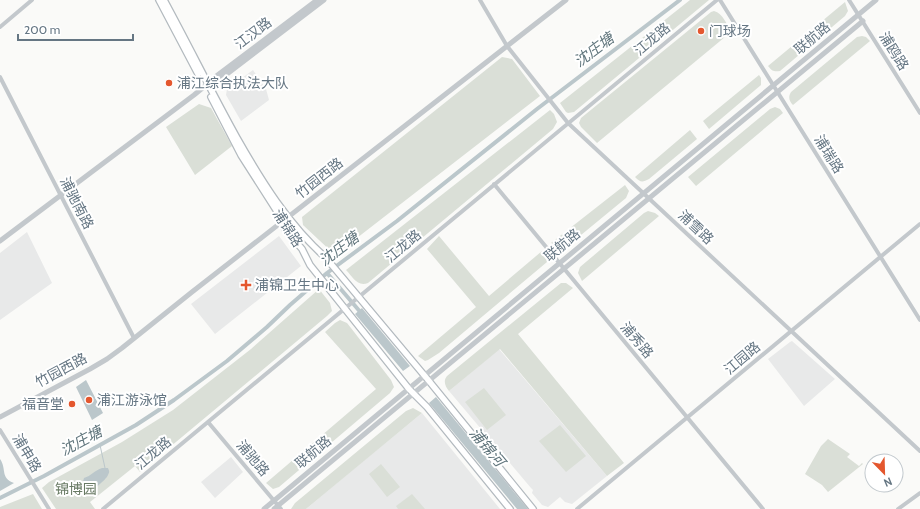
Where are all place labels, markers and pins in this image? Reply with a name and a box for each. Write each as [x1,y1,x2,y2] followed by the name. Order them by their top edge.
[709,22,751,40] place label: 门球场
[696,26,706,36] marker: 门球场
[177,74,289,92] place label: 浦江综合执法大队
[164,78,174,88] marker: 浦江综合执法大队
[255,276,339,294] place label: 浦锦卫生中心
[240,279,252,291] marker: 浦锦卫生中心
[97,391,167,409] place label: 浦江游泳馆
[22,395,64,413] place label: 福音堂
[84,395,94,405] marker: 浦江游泳馆
[67,399,77,409] marker: 福音堂

